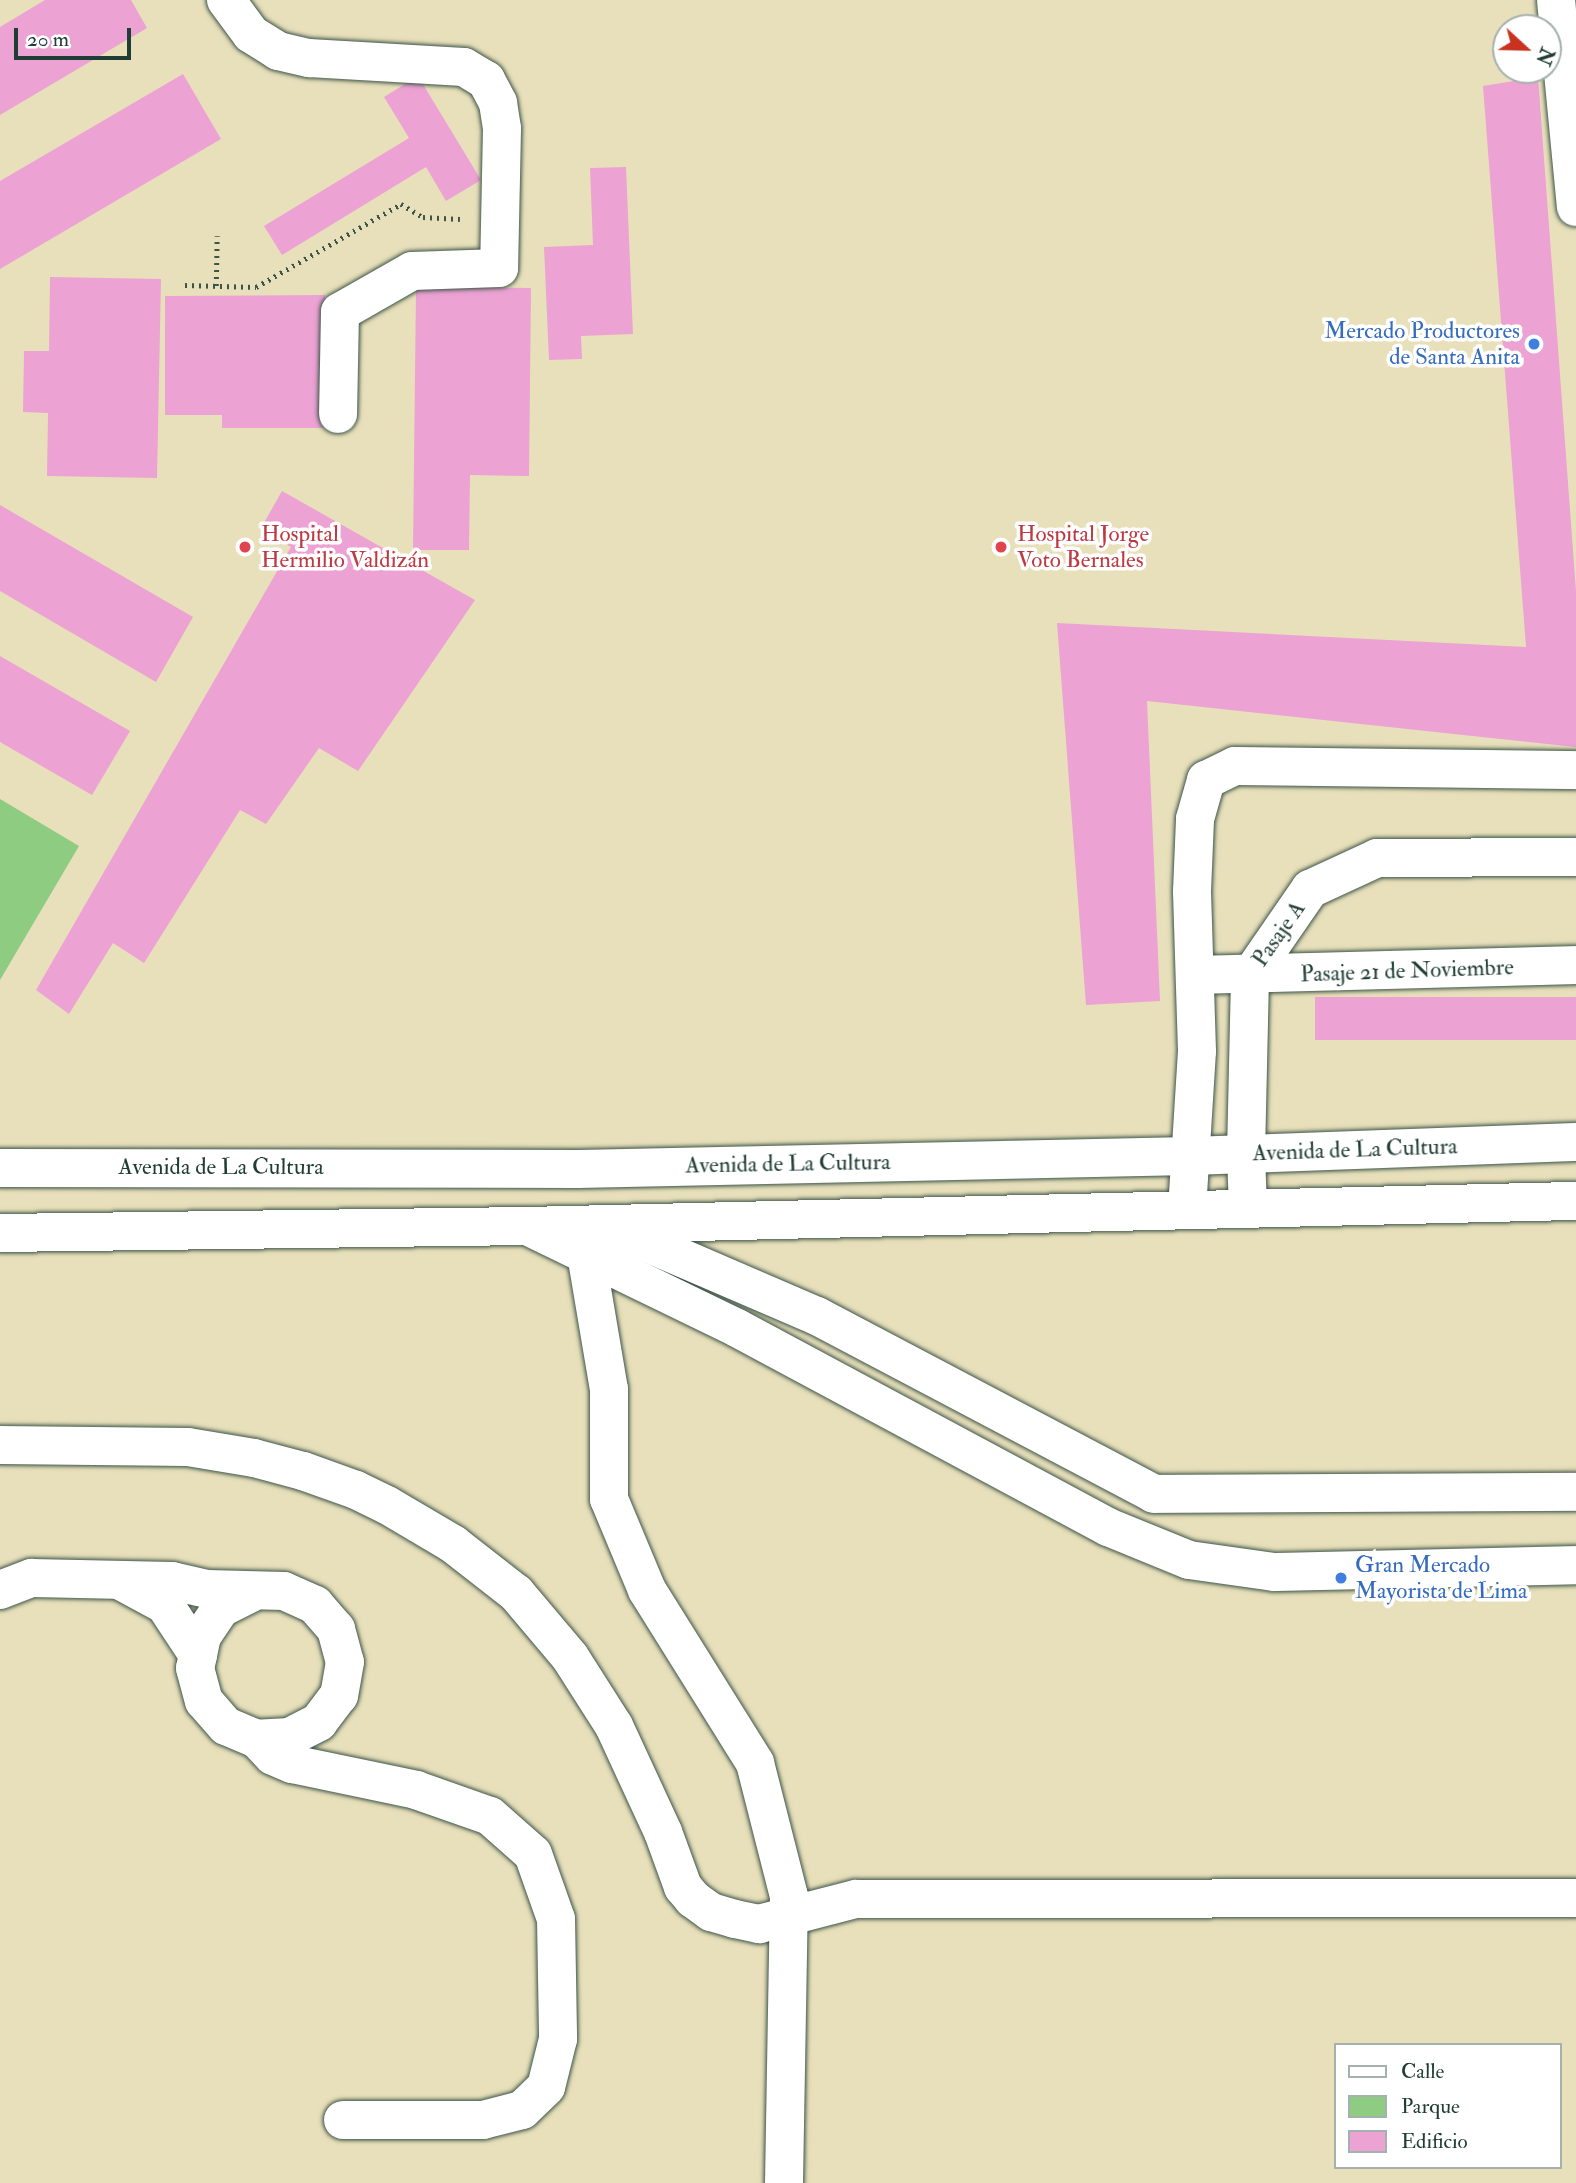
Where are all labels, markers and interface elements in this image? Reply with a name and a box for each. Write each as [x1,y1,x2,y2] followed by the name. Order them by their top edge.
[18,14,135,58] scale bar
[1492,14,1562,84] north arrow
[27,26,69,53] text: 20 m
[1530,44,1559,68] text: N
[1324,317,1520,371] place label: Mercado Productores de Santa Anita
[1526,336,1542,352] marker: Mercado Productores de Santa Anita
[261,520,429,574] place label: Hospital Hermilio Valdizán
[1017,520,1149,574] place label: Hospital Jorge Voto Bernales
[235,537,255,557] marker: Hospital Hermilio Valdizán
[991,537,1011,557] marker: Hospital Jorge Voto Bernales
[1246,896,1312,972] street label: Pasaje A
[1300,953,1514,989] street label: Pasaje 21 de Noviembre
[1252,1133,1458,1167] street label: Avenida de La Cultura
[685,1148,891,1180] street label: Avenida de La Cultura
[118,1153,324,1181] street label: Avenida de La Cultura
[1355,1551,1528,1605] place label: Gran Mercado Mayorista de Lima
[1333,1570,1349,1586] marker: Gran Mercado Mayorista de Lima
[1334,2043,1562,2169] legend
[1401,2058,1444,2085] text: Calle
[1401,2093,1460,2120] text: Parque
[1401,2128,1468,2155] text: Edificio

